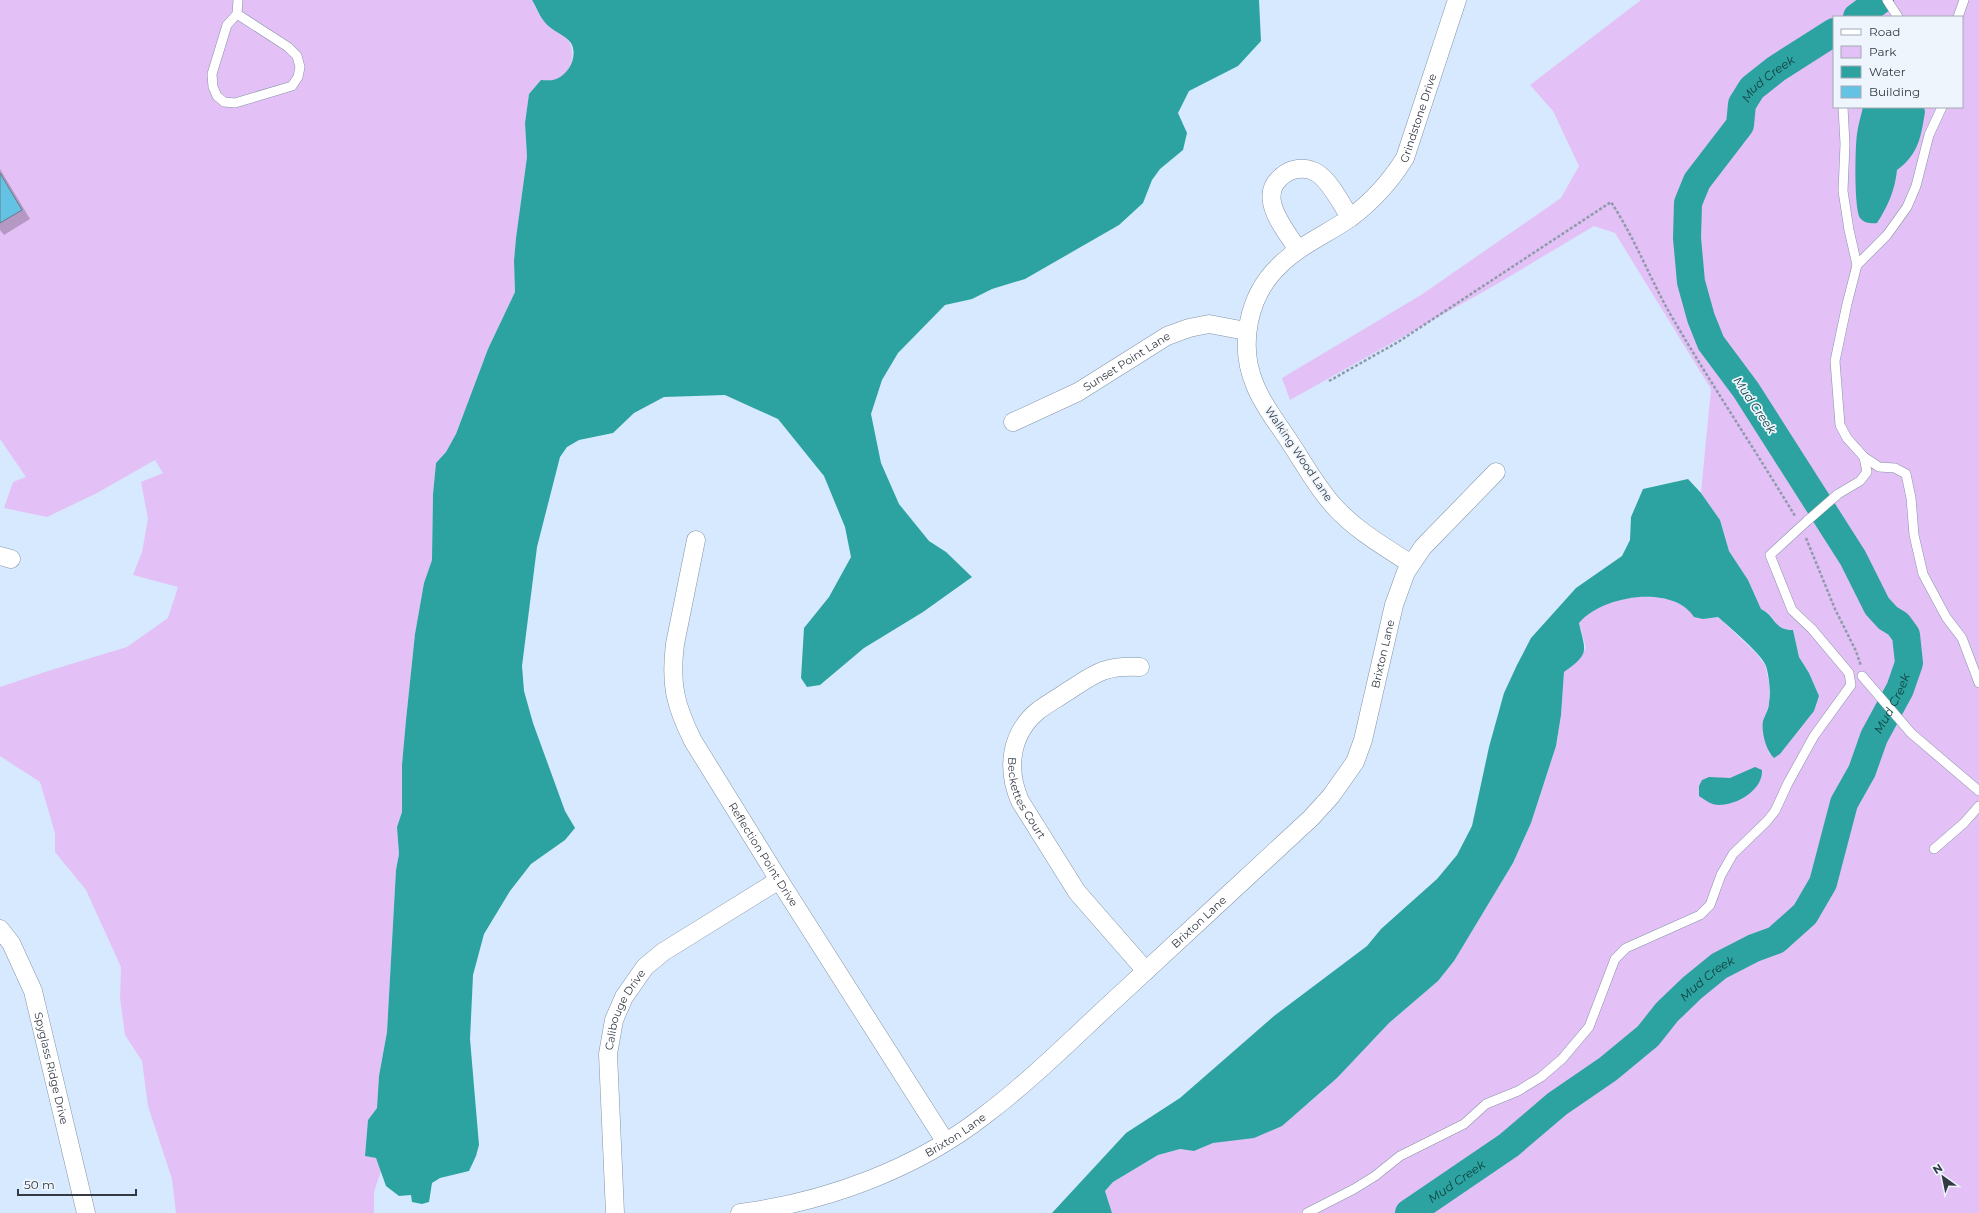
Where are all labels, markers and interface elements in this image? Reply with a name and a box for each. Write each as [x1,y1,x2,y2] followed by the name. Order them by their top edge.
[1833,16,1963,108] legend
[1869,24,1900,39] text: Road
[1869,44,1897,59] text: Park
[1738,51,1798,105] water label: Mud Creek
[1869,64,1906,79] text: Water
[1397,71,1439,166] street label: Grindstone Drive
[1869,84,1920,99] text: Building
[1080,329,1173,394] street label: Sunset Point Lane
[1730,374,1780,437] water label: Mud Creek
[1262,404,1336,504] street label: Walking Wood Lane
[1368,618,1397,690] street label: Brixton Lane
[1870,670,1913,736] water label: Mud Creek
[1005,756,1049,842] street label: Beckettes Court
[726,800,801,909] street label: Reflection Point Drive
[1168,893,1229,951] street label: Brixton Lane
[1676,952,1737,1004] water label: Mud Creek
[602,966,648,1051] street label: Calibouge Drive
[31,1011,72,1126] street label: Spyglass Ridge Drive
[922,1110,989,1160] street label: Brixton Lane
[1425,1156,1488,1206] water label: Mud Creek
[1923,1157,1963,1197] north arrow
[1930,1160,1945,1177] text: N
[18,1171,136,1197] scale bar
[24,1177,55,1192] text: 50 m

